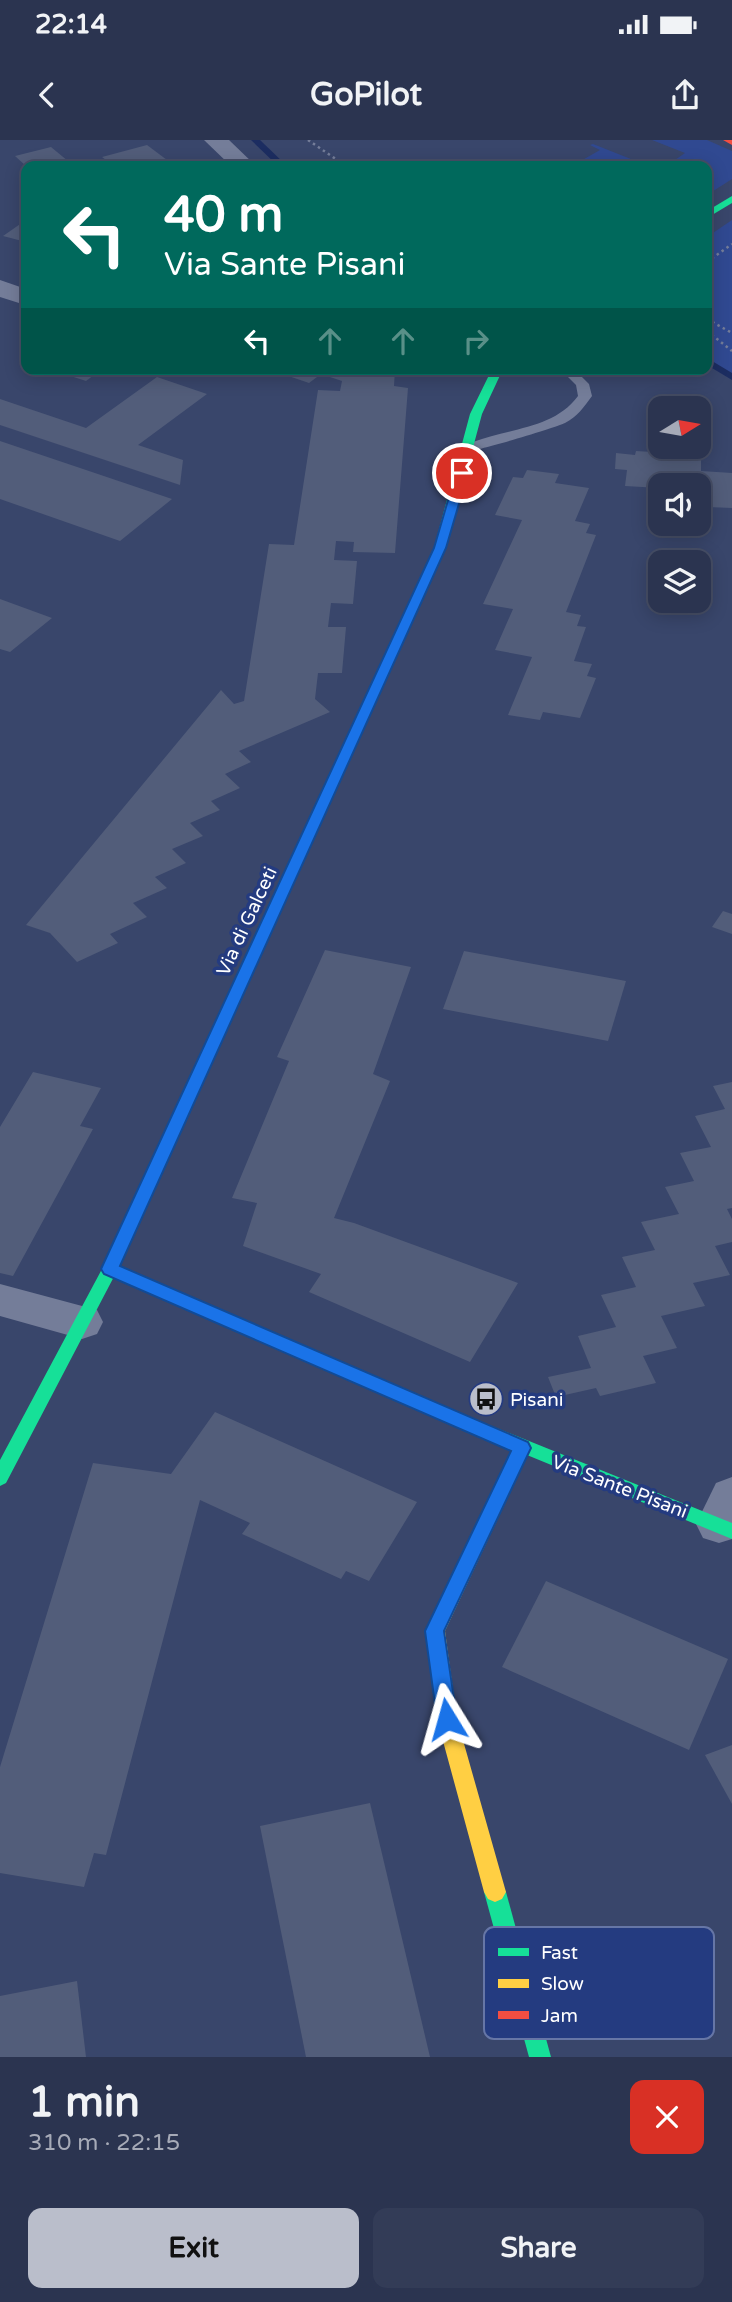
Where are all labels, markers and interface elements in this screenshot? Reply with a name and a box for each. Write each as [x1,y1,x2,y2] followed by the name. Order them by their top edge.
[35,9,107,40] text: 22:14
[28,76,66,114] icon: back
[310,76,422,114] text: GoPilot
[666,76,704,114] icon: share
[164,186,283,245] text: 40 m
[49,189,140,280] icon: left
[164,246,405,284] text: Via Sante Pisani
[238,322,276,360] icon: left
[311,322,349,360] icon: ahead
[384,322,422,360] icon: ahead
[457,322,495,360] icon: right
[648,396,710,458] north arrow
[648,396,711,613] map controls
[432,443,492,503] pin
[443,454,481,492] icon: arrive
[648,473,711,536] button: sound
[648,550,711,613] button: layers
[212,863,282,979] street label: Via di Galceti
[467,1380,505,1418] bus stop icon: Pisani
[510,1389,563,1411] place label: Pisani
[549,1451,690,1523] street label: Via Sante Pisani
[410,1682,484,1756] position arrow
[484,1927,714,2039] legend
[541,1942,578,1964] text: Fast
[541,1973,584,1995] text: Slow
[541,2005,578,2027] text: Jam
[28,2077,140,2128] text: 1 min
[630,2080,704,2154] button: close
[28,2129,180,2157] text: 310 m · 22:15
[28,2208,359,2288] button: Exit
[373,2208,704,2288] button: Share

